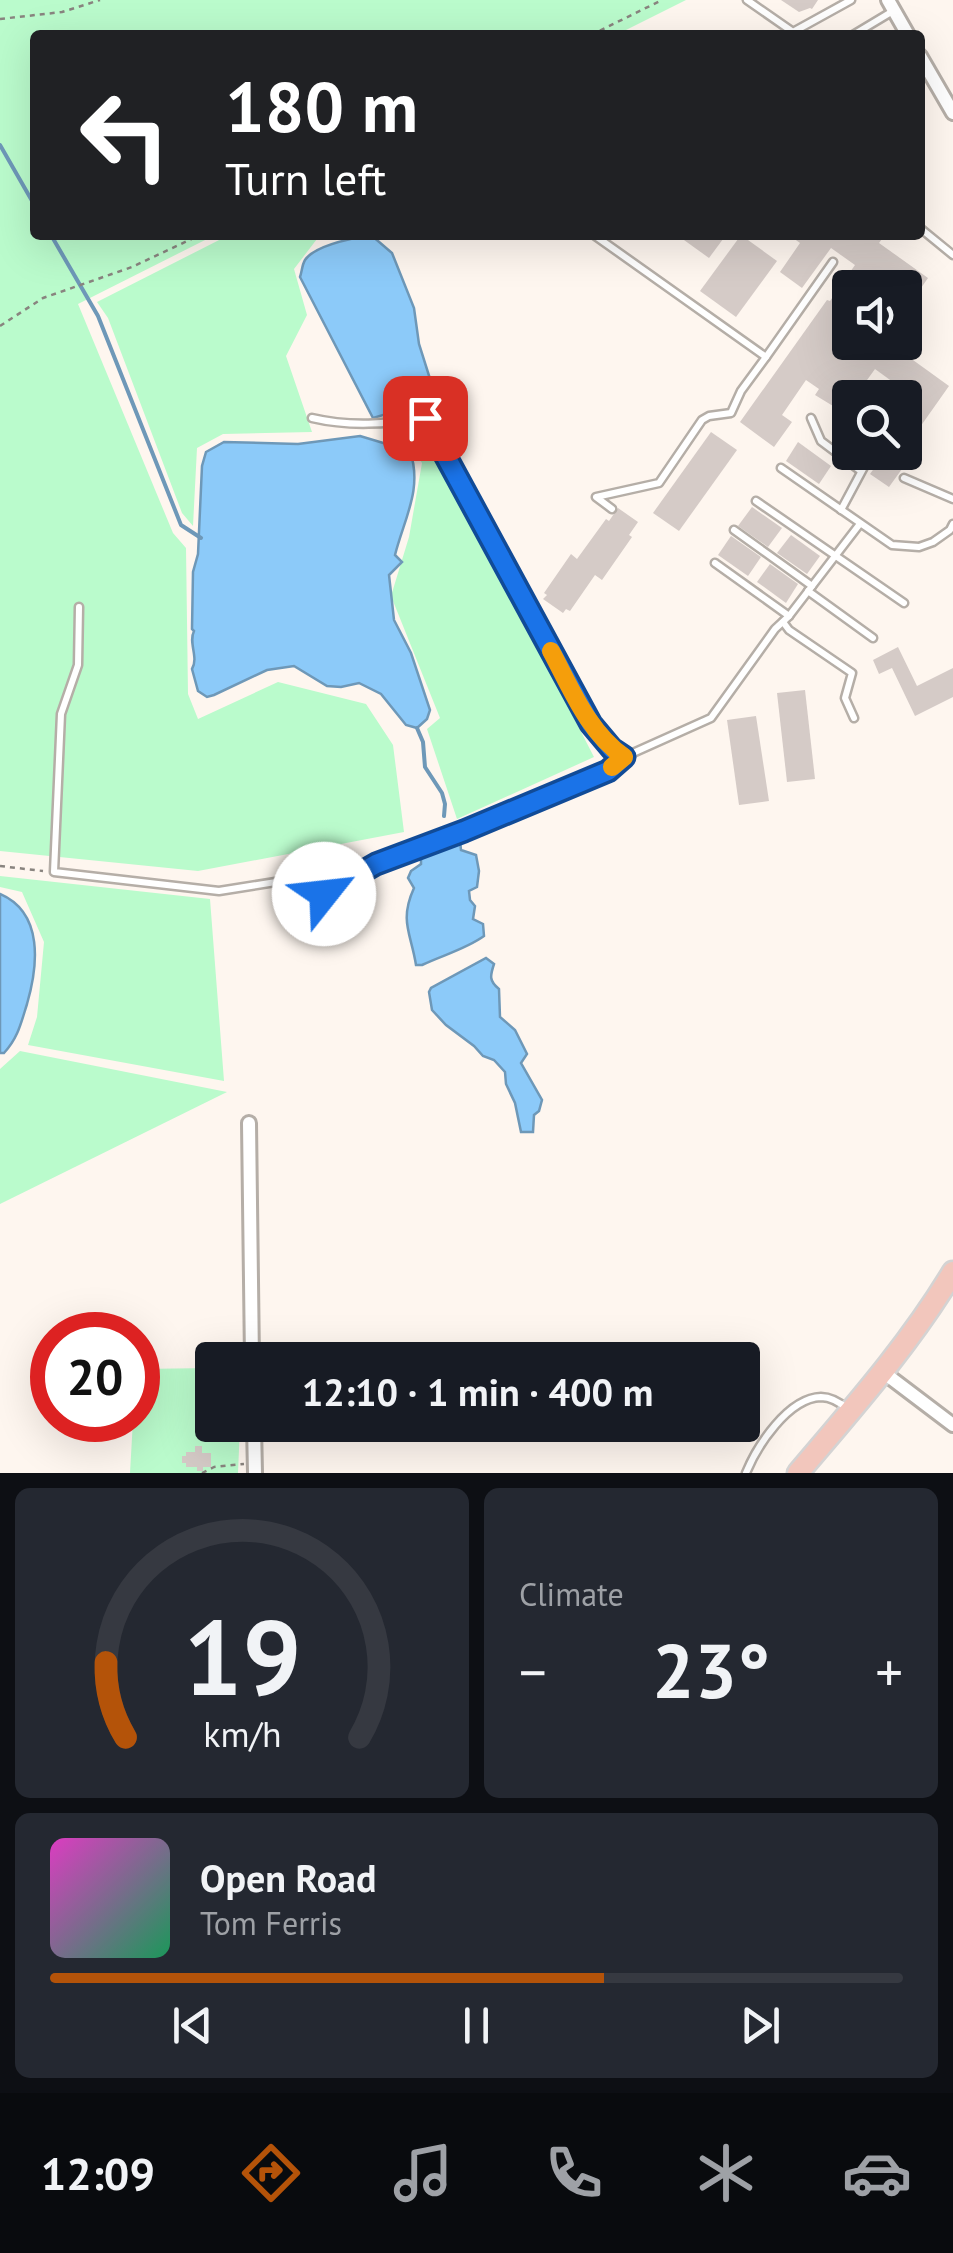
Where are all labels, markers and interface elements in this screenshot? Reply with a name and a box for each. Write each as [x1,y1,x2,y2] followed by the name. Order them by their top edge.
[225,61,418,151] text: 180 m
[60,70,190,200] icon: left
[225,149,386,207] text: Turn left
[832,270,922,470] map controls
[832,270,922,360] button: sound
[383,376,468,461] pin
[832,380,922,470] button: search
[398,391,453,446] icon: arrive
[272,842,376,946] position arrow
[30,1312,160,1442] speed limit sign: 20
[302,1367,653,1416] text: 12:10 · 1 min · 400 m
[519,1573,624,1615] text: Climate
[183,1589,301,1724] text: 19
[652,1622,770,1719] text: 23°
[519,1636,547,1707] text: −
[875,1636,903,1707] text: +
[203,1711,281,1757] text: km/h
[200,1853,376,1902] text: Open Road
[200,1902,342,1944] text: Tom Ferris
[165,1998,220,2053] icon: previous
[449,1998,504,2053] icon: pause
[733,1998,788,2053] icon: next
[236,2138,306,2208] icon: directions
[388,2138,458,2208] icon: music
[539,2138,609,2208] icon: phone
[691,2138,761,2208] icon: climate
[842,2138,912,2208] icon: car
[41,2144,155,2202] text: 12:09

